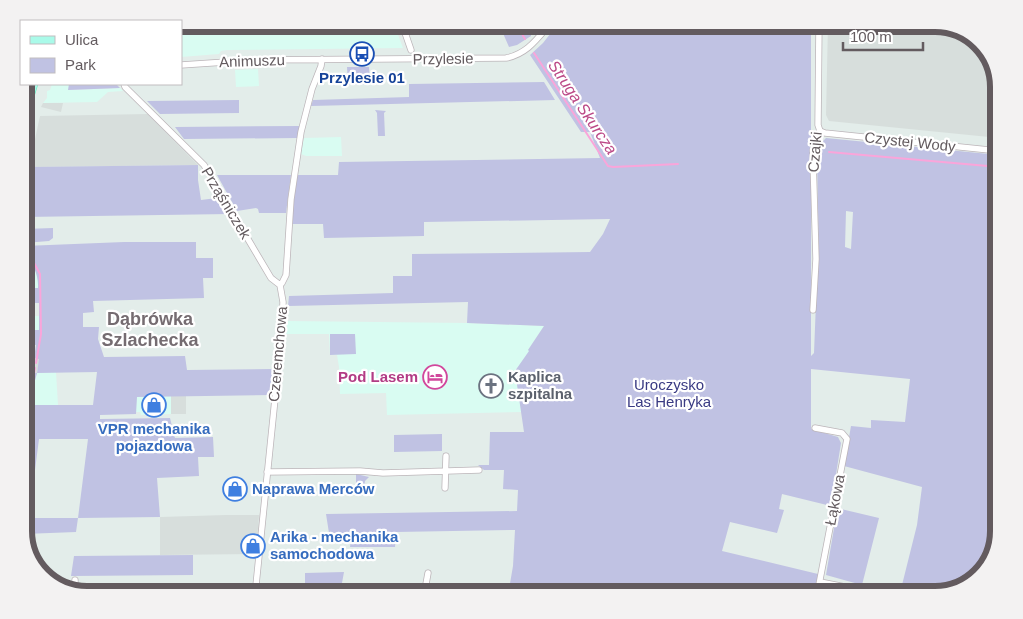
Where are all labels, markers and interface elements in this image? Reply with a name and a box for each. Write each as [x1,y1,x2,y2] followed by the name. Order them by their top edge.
[20,20,182,85] legend
[843,20,923,52] scale bar
[850,28,892,45] text: 100 m
[65,31,99,48] text: Ulica
[349,41,375,67] bus stop icon: Przylesie 01
[412,49,474,68] street label: Przylesie
[219,51,285,70] street label: Animuszu
[65,56,96,73] text: Park
[545,57,620,157] water label: Struga Skurcza
[319,69,405,86] place label: Przylesie 01
[864,128,957,155] street label: Czystej Wody
[804,131,825,173] street label: Czajki
[198,164,255,242] street label: Prząśniczek
[265,305,290,402] street label: Czeremchowa
[101,309,200,350] district label: Dąbrówka Szlachecka
[422,364,448,390] hotel icon: Pod Lasem
[338,368,418,385] place label: Pod Lasem
[508,368,573,402] place label: Kaplica szpitalna
[478,373,504,399] church icon: Kaplica szpitalna
[627,376,712,410] park label: Uroczysko Las Henryka
[141,392,167,418] shop icon: VPR mechanika pojazdowa
[98,420,211,454] place label: VPR mechanika pojazdowa
[821,472,848,527] street label: Łąkowa
[222,476,248,502] shop icon: Naprawa Merców
[252,480,375,497] place label: Naprawa Merców
[270,528,399,562] place label: Arika - mechanika samochodowa
[240,533,266,559] shop icon: Arika - mechanika samochodowa

